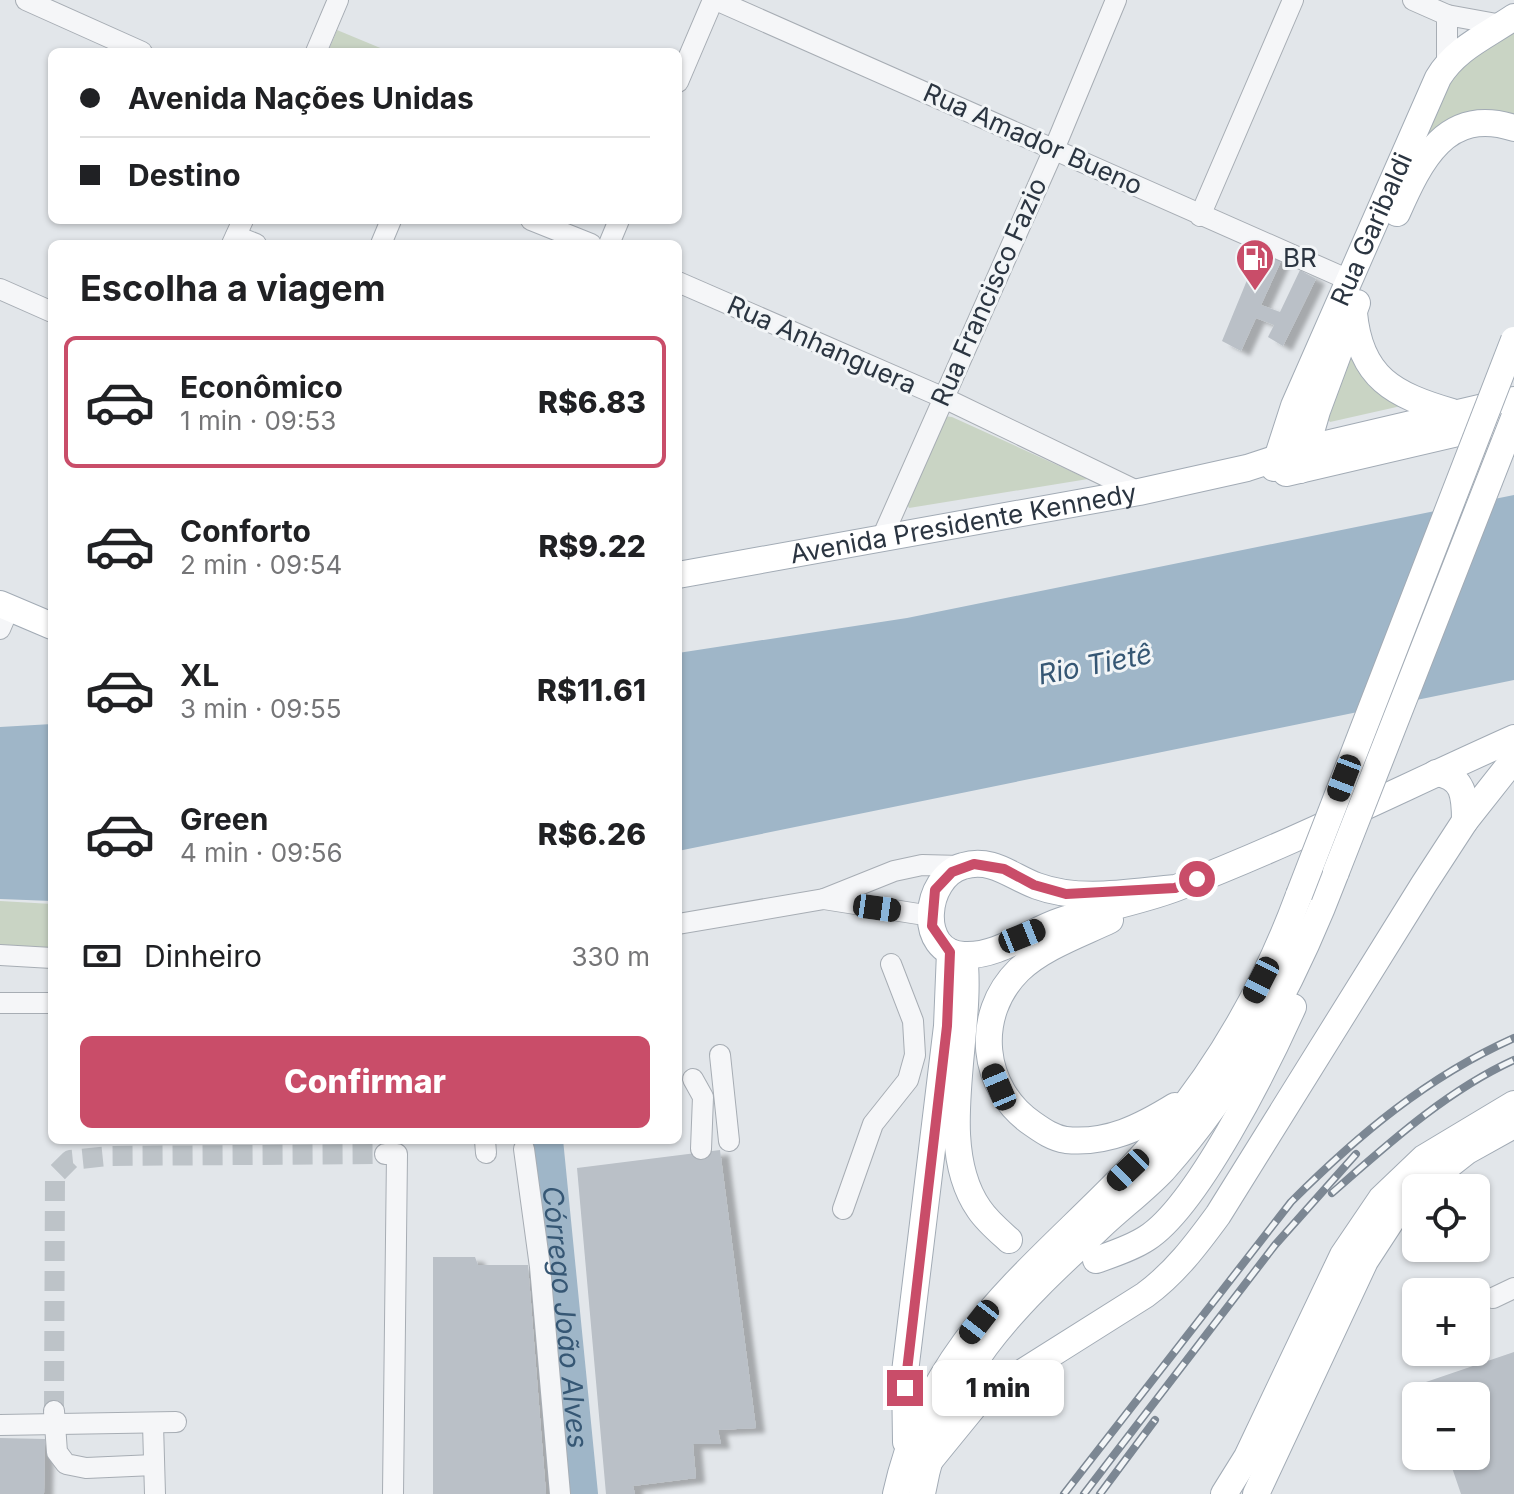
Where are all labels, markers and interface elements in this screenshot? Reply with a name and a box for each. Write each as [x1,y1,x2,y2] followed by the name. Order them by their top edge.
[919,76,1148,201] street label: Rua Amador Bueno
[128,80,474,116] text: Avenida Nações Unidas
[1324,148,1418,310] street label: Rua Garibaldi
[128,157,241,193] text: Destino
[924,173,1053,411] street label: Rua Francisco Fazio
[1234,237,1276,292] fuel station icon: BR
[1283,242,1317,273] place label: BR
[80,266,386,310] text: Escolha a viagem
[723,289,921,400] street label: Rua Anhanguera
[84,366,156,438] icon: car
[180,369,343,405] text: Econômico
[538,384,646,420] text: R$6.83
[180,405,336,436] text: 1 min · 09:53
[788,477,1139,570] street label: Avenida Presidente Kennedy
[84,510,156,582] icon: car
[180,513,311,549] text: Conforto
[539,528,646,564] text: R$9.22
[180,549,342,580] text: 2 min · 09:54
[1035,636,1155,692] water label: Rio Tietê
[84,654,156,726] icon: car
[180,657,219,693] text: XL
[537,672,646,708] text: R$11.61
[180,693,342,724] text: 3 min · 09:55
[1324,751,1364,805] car
[84,798,156,870] icon: car
[180,801,268,837] text: Green
[538,816,646,852] text: R$6.26
[180,837,343,868] text: 4 min · 09:56
[1179,861,1215,897] route start
[852,893,902,923] car
[995,916,1049,956] car
[80,934,124,978] icon: cash
[144,938,262,974] text: Dinheiro
[571,941,650,972] text: 330 m
[1239,953,1283,1007] car
[80,1036,650,1128] button: Confirmar
[979,1060,1019,1114] car
[1102,1145,1154,1195] car
[1402,1174,1490,1470] map controls
[1402,1174,1490,1262] button: locate
[536,1184,595,1450] water label: Córrego João Alves
[1402,1278,1490,1366] button: +
[955,1296,1003,1348] car
[933,1360,1065,1416] callout: 1 min
[887,1370,923,1406] route end
[965,1372,1031,1403] text: 1 min
[1402,1382,1490,1470] button: −

